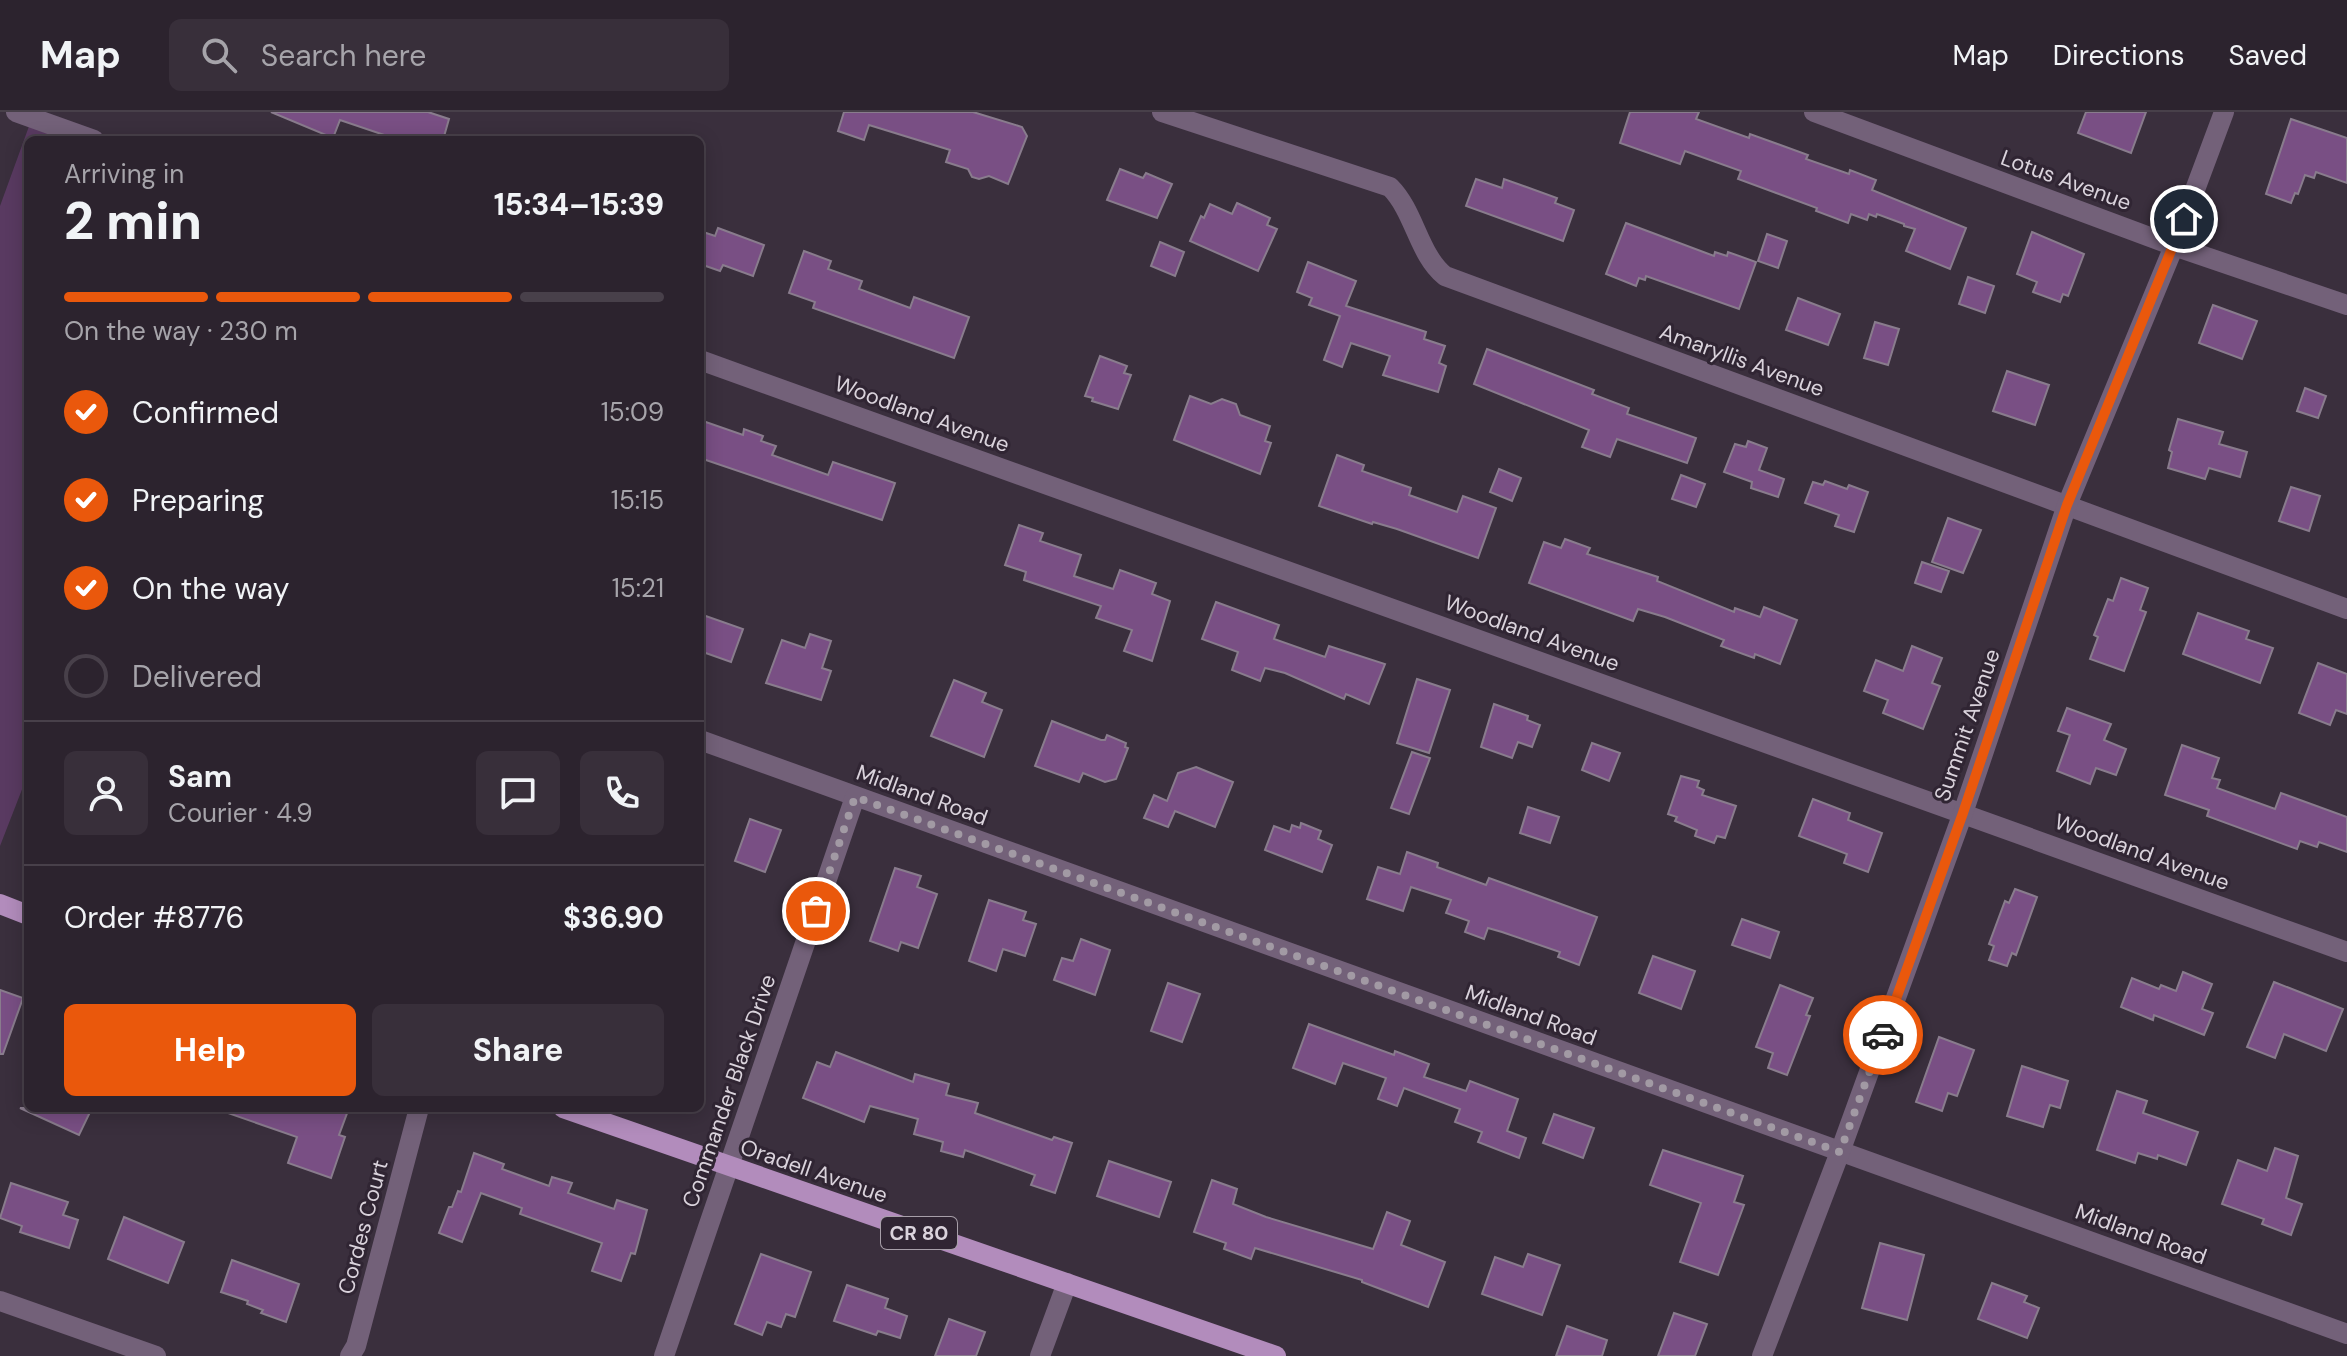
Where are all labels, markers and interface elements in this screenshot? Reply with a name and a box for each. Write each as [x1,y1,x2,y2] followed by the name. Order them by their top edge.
[169,19,729,91] search box
[40,30,121,80] text: Map
[197,33,241,77] icon: search
[261,36,426,75] text: Search here
[1952,37,2009,74] text: Map
[2053,37,2185,74] text: Directions
[2229,37,2307,74] text: Saved
[1997,143,2135,217] street label: Lotus Avenue
[64,157,184,191] text: Arriving in
[494,185,664,224] text: 15:34–15:39
[2150,185,2218,253] pin
[64,187,202,255] text: 2 min
[2162,197,2206,241] icon: home
[64,314,298,348] text: On the way · 230 m
[1656,317,1828,403] street label: Amaryllis Avenue
[831,369,1013,459] street label: Woodland Avenue
[64,390,108,434] icon: check
[132,393,279,432] text: Confirmed
[601,395,664,429] text: 15:09
[64,478,108,522] icon: check
[132,481,264,520] text: Preparing
[611,483,664,517] text: 15:15
[64,566,108,610] icon: check
[132,569,289,608] text: On the way
[612,571,664,605] text: 15:21
[1441,588,1623,678] street label: Woodland Avenue
[1927,645,2007,805] street label: Summit Avenue
[132,657,262,696] text: Delivered
[64,751,148,835] button: person
[476,751,560,835] button: chat
[580,751,664,835] button: phone
[168,757,232,796] text: Sam
[852,758,992,832] street label: Midland Road
[168,796,313,830] text: Courier · 4.9
[2051,807,2233,897] street label: Woodland Avenue
[782,877,850,945] pin
[794,889,838,933] icon: bag
[64,898,244,937] text: Order #8776
[563,898,664,937] text: $36.90
[675,971,783,1211] street label: Commander Black Drive
[1461,978,1601,1052] street label: Midland Road
[1843,995,1923,1075] courier
[64,1004,356,1096] button: Help
[372,1004,664,1096] button: Share
[1861,1013,1905,1057] icon: car
[737,1132,891,1210] street label: Oradell Avenue
[331,1157,395,1297] street label: Cordes Court
[2071,1197,2211,1271] street label: Midland Road
[881,1217,957,1249] road number: CR 80

